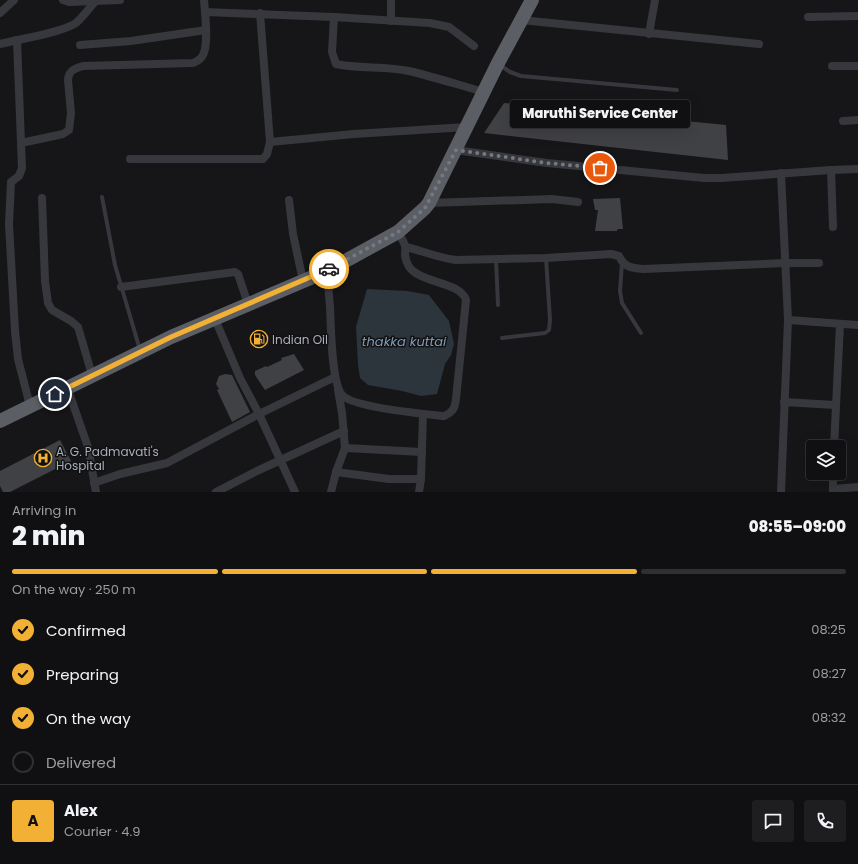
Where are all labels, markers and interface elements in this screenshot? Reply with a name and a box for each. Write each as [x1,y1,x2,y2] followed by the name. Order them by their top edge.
[510,100,690,128] callout: Maruthi Service Center
[522,104,678,123] text: Maruthi Service Center
[583,151,617,185] pin
[589,157,611,179] icon: bag
[309,249,349,289] courier
[318,258,340,280] icon: car
[249,329,269,349] fuel station icon: Indian Oil
[272,331,328,348] place label: Indian Oil
[362,332,447,351] water label: thakka kuttai
[38,377,72,411] pin
[44,383,66,405] icon: home
[806,440,846,480] map controls
[806,440,846,480] button: layers
[56,443,159,474] place label: A. G. Padmavati's Hospital
[33,448,53,468] hospital icon: A. G. Padmavati's Hospital
[12,501,76,520] text: Arriving in
[749,516,846,537] text: 08:55–09:00
[12,518,85,554] text: 2 min
[12,580,136,599] text: On the way · 250 m
[12,619,34,641] icon: check
[46,620,126,641] text: Confirmed
[811,620,846,639] text: 08:25
[12,663,34,685] icon: check
[46,664,119,685] text: Preparing
[812,664,846,683] text: 08:27
[12,707,34,729] icon: check
[46,708,131,729] text: On the way
[812,708,846,727] text: 08:32
[46,752,116,773] text: Delivered
[64,800,98,821] text: Alex
[752,800,794,842] button: chat
[804,800,846,842] button: phone
[27,810,39,831] text: A
[64,822,140,841] text: Courier · 4.9

